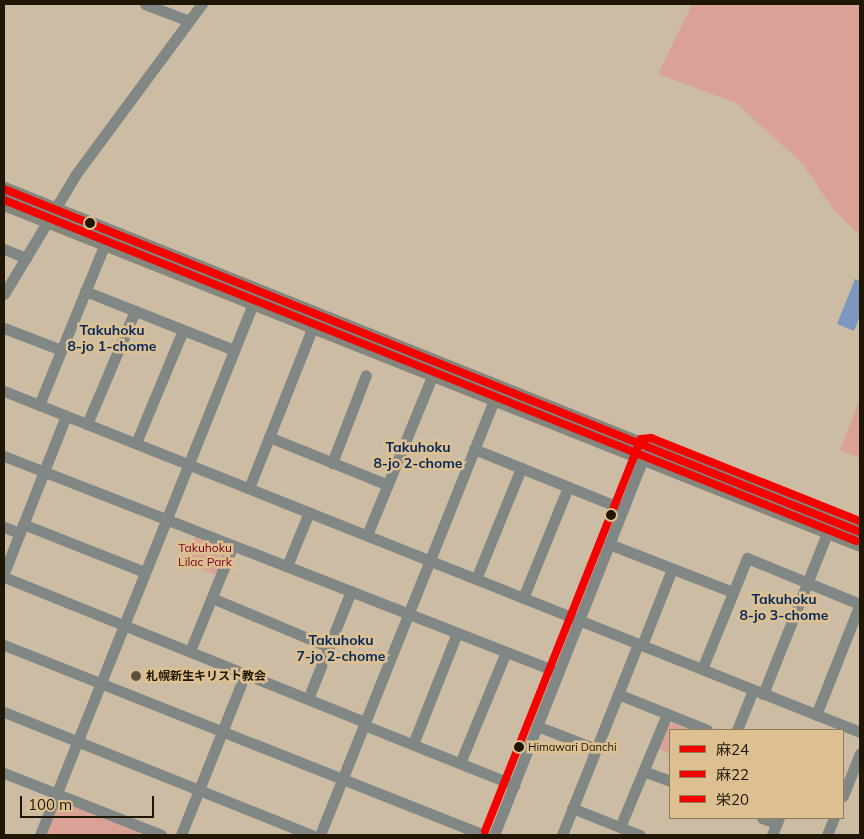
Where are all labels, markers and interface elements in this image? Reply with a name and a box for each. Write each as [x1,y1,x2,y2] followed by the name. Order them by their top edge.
[85,218,95,228] unlabelled marker
[67,322,157,354] district label: Takuhoku 8-jo 1-chome
[373,439,463,472] district label: Takuhoku 8-jo 2-chome
[606,510,616,520] unlabelled marker
[178,541,232,569] park label: Takuhoku Lilac Park
[739,591,829,624] district label: Takuhoku 8-jo 3-chome
[296,632,386,664] district label: Takuhoku 7-jo 2-chome
[146,669,266,683] place label: 札幌新生キリスト教会
[130,670,142,682] marker: 札幌新生キリスト教会
[669,729,844,819] legend
[528,740,617,754] place label: Himawari Danchi
[716,740,749,759] text: 麻24
[514,742,524,752] marker: Himawari Danchi
[716,765,749,784] text: 麻22
[22,786,156,818] scale bar
[716,790,749,809] text: 栄20
[28,795,72,814] text: 100 m

